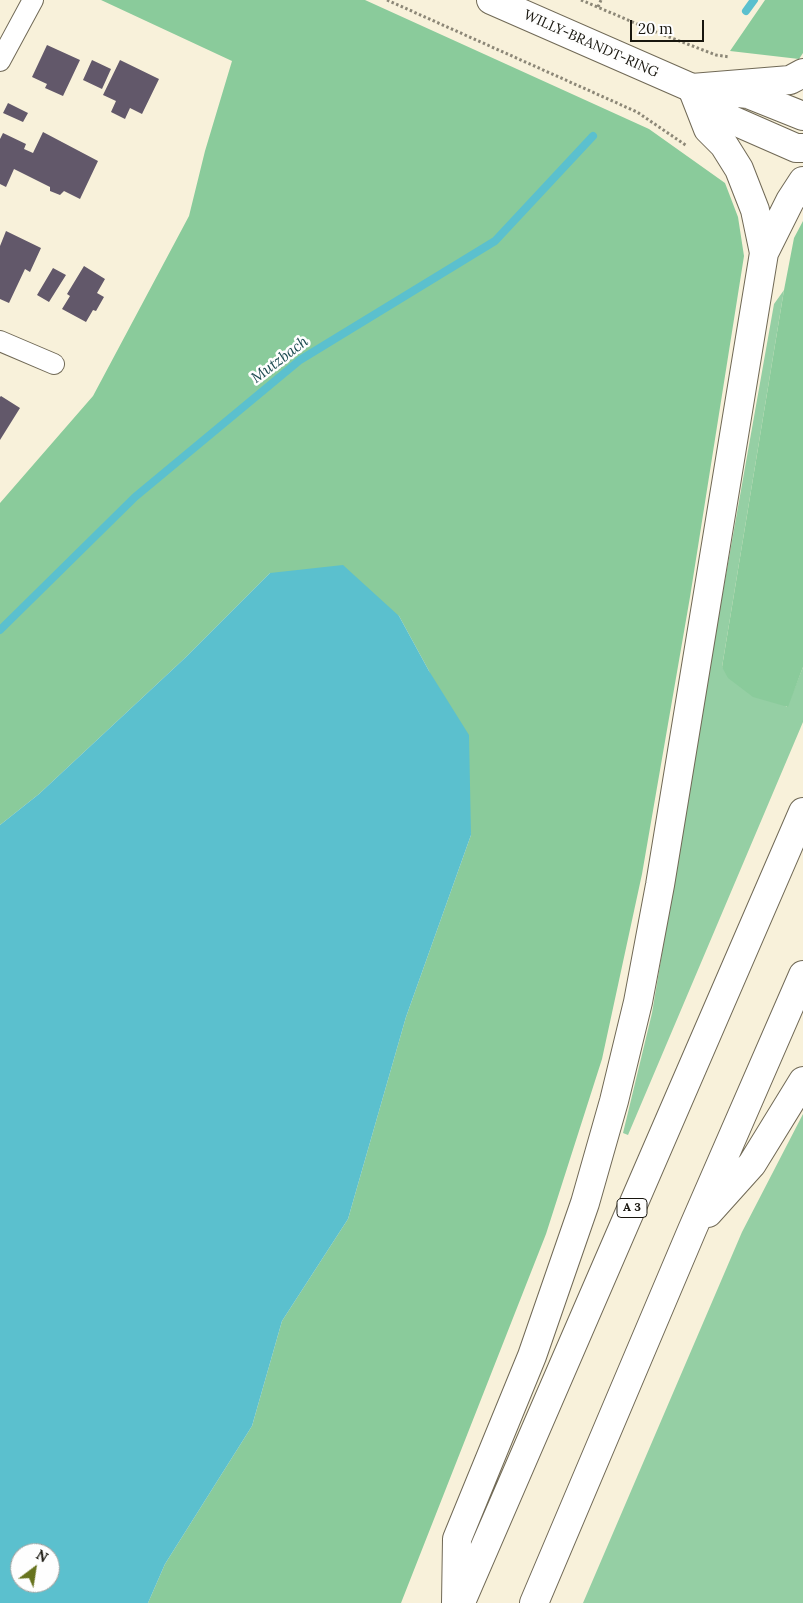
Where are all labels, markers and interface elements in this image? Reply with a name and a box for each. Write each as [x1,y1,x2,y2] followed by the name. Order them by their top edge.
[521,7,661,81] street label: WILLY-BRANDT-RING
[633,10,707,42] scale bar
[638,19,673,38] text: 20 m
[248,333,312,387] water label: Mutzbach
[617,1198,647,1218] road number: A 3
[10,1543,60,1593] north arrow
[33,1545,51,1566] text: N

